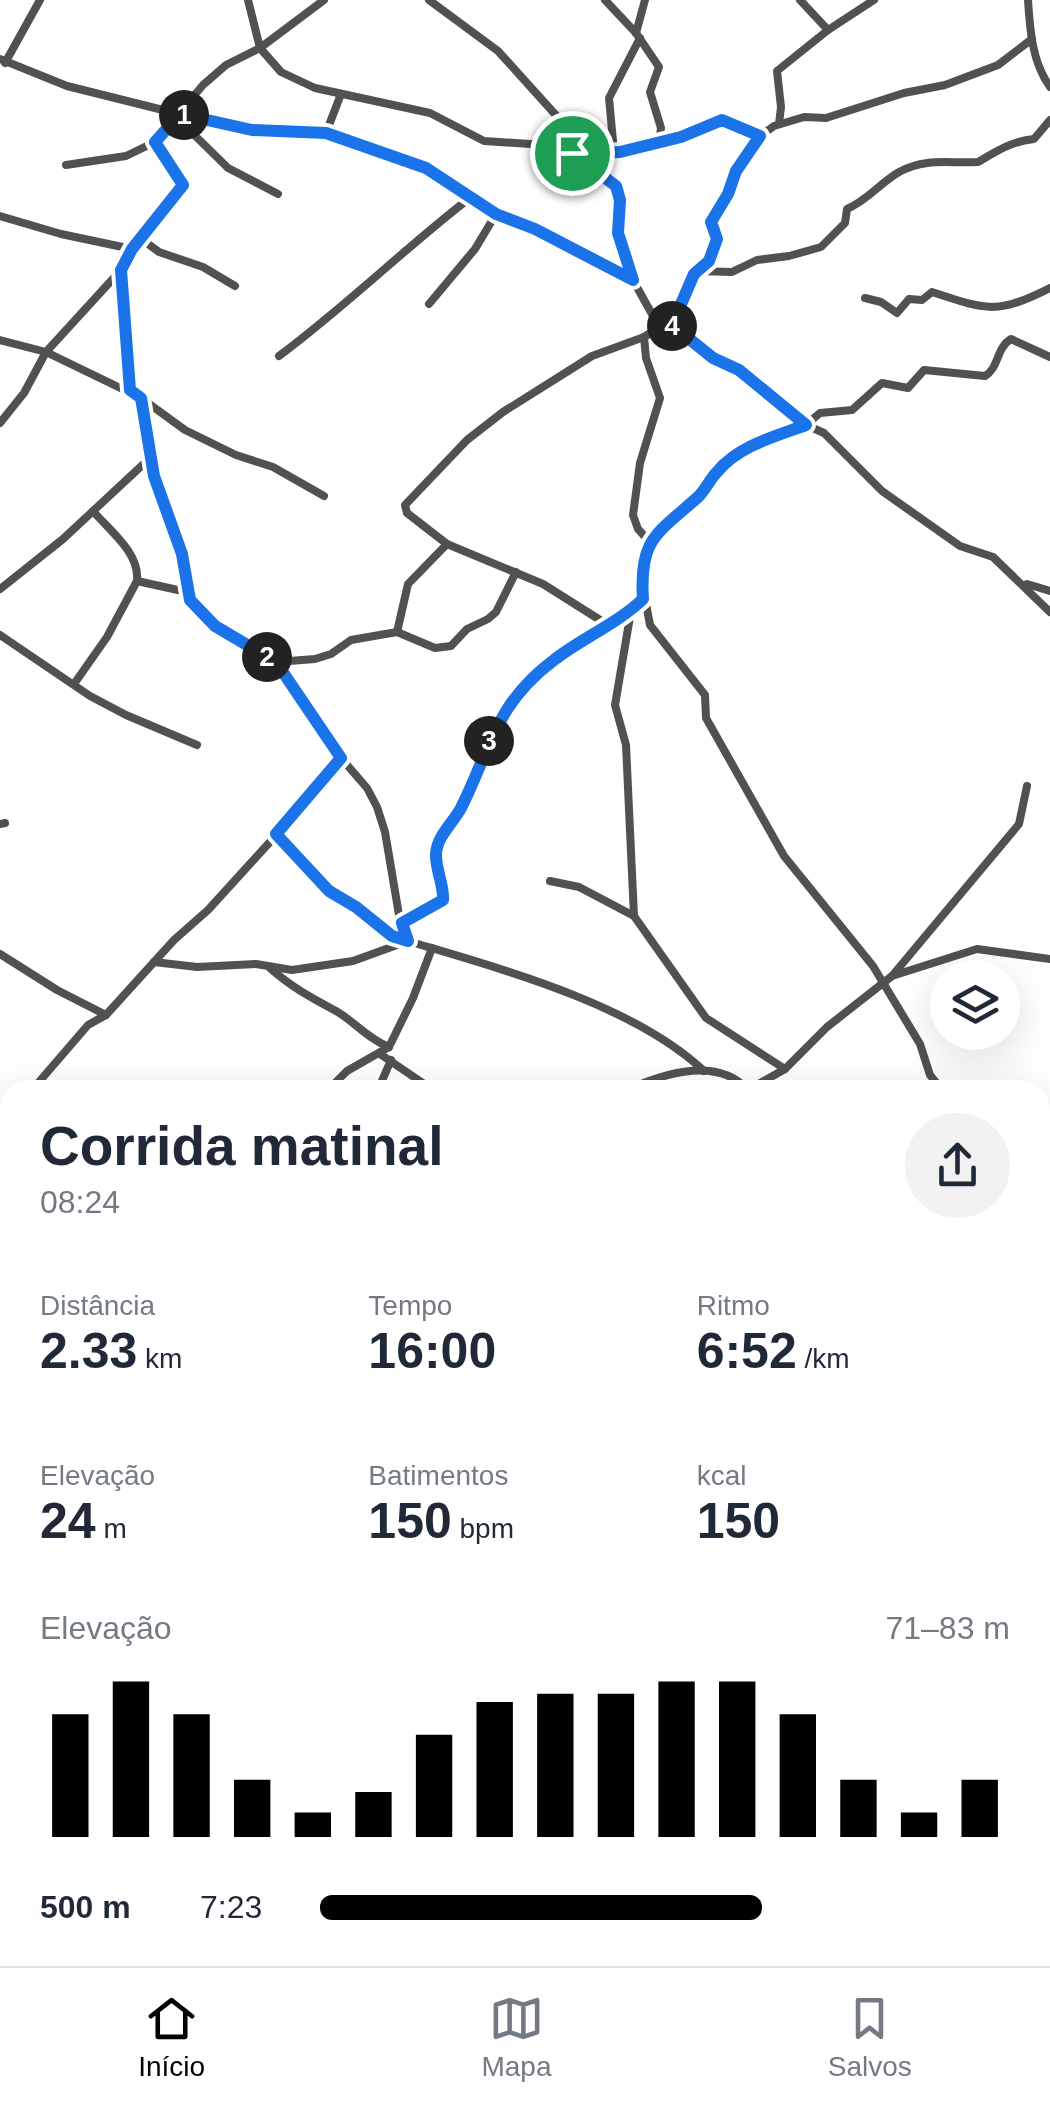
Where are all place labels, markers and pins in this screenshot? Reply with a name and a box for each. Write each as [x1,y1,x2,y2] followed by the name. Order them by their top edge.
[159,90,209,140] pin: 1
[530,111,615,196] pin
[647,301,697,351] pin: 4
[242,632,292,682] pin: 2
[464,716,514,766] pin: 3

